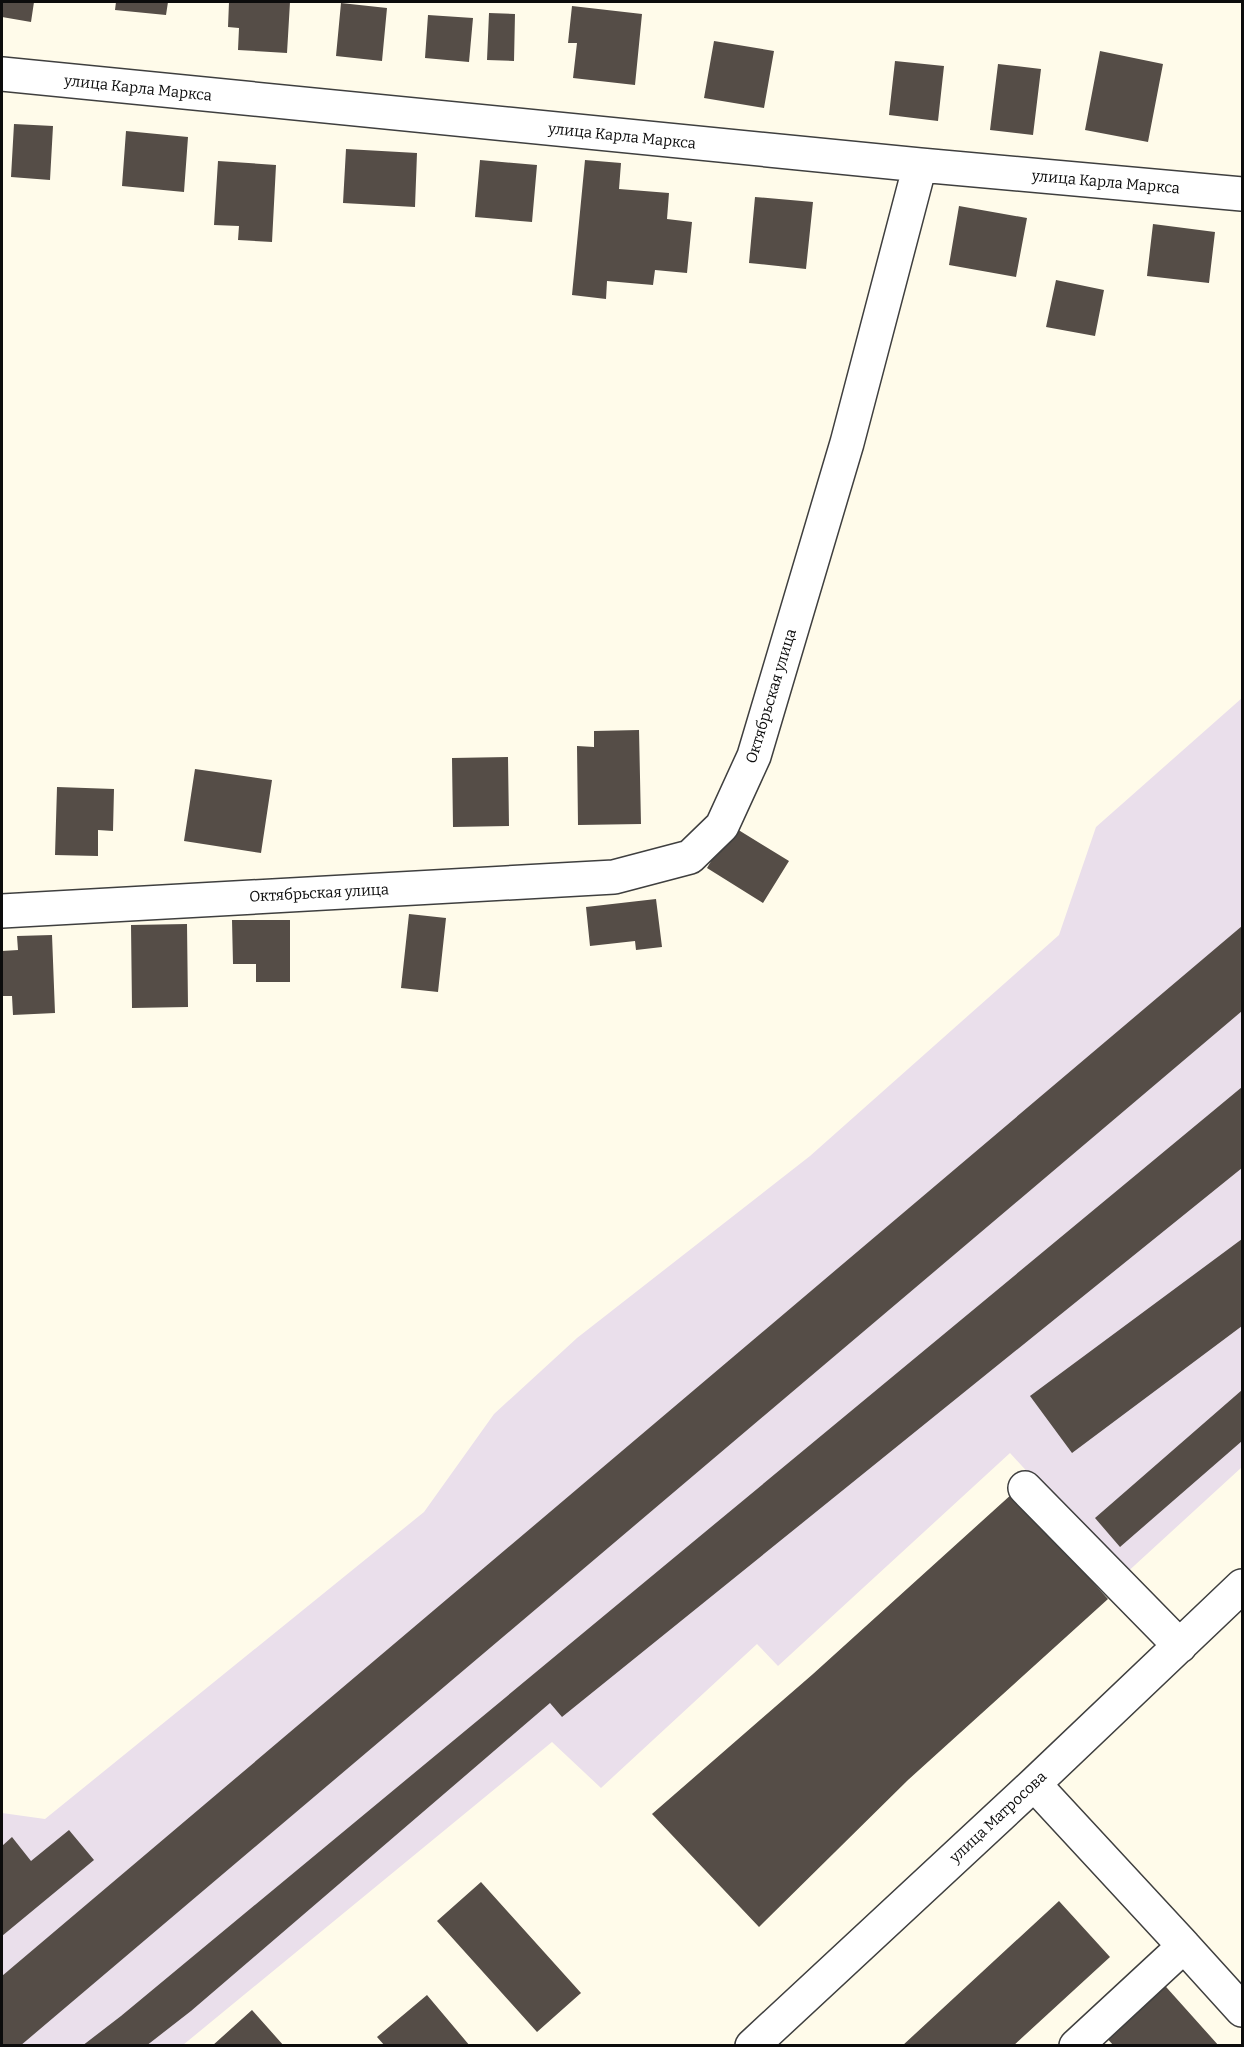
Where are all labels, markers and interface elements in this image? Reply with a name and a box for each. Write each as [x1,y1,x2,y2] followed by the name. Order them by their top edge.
[62,71,213,105] street label: улица Карла Маркса
[546,119,697,153] street label: улица Карла Маркса
[1030,166,1181,197] street label: улица Карла Маркса
[742,626,800,766] street label: Октябрьская улица
[249,880,389,906] street label: Октябрьская улица
[945,1768,1050,1867] street label: улица Матросова

